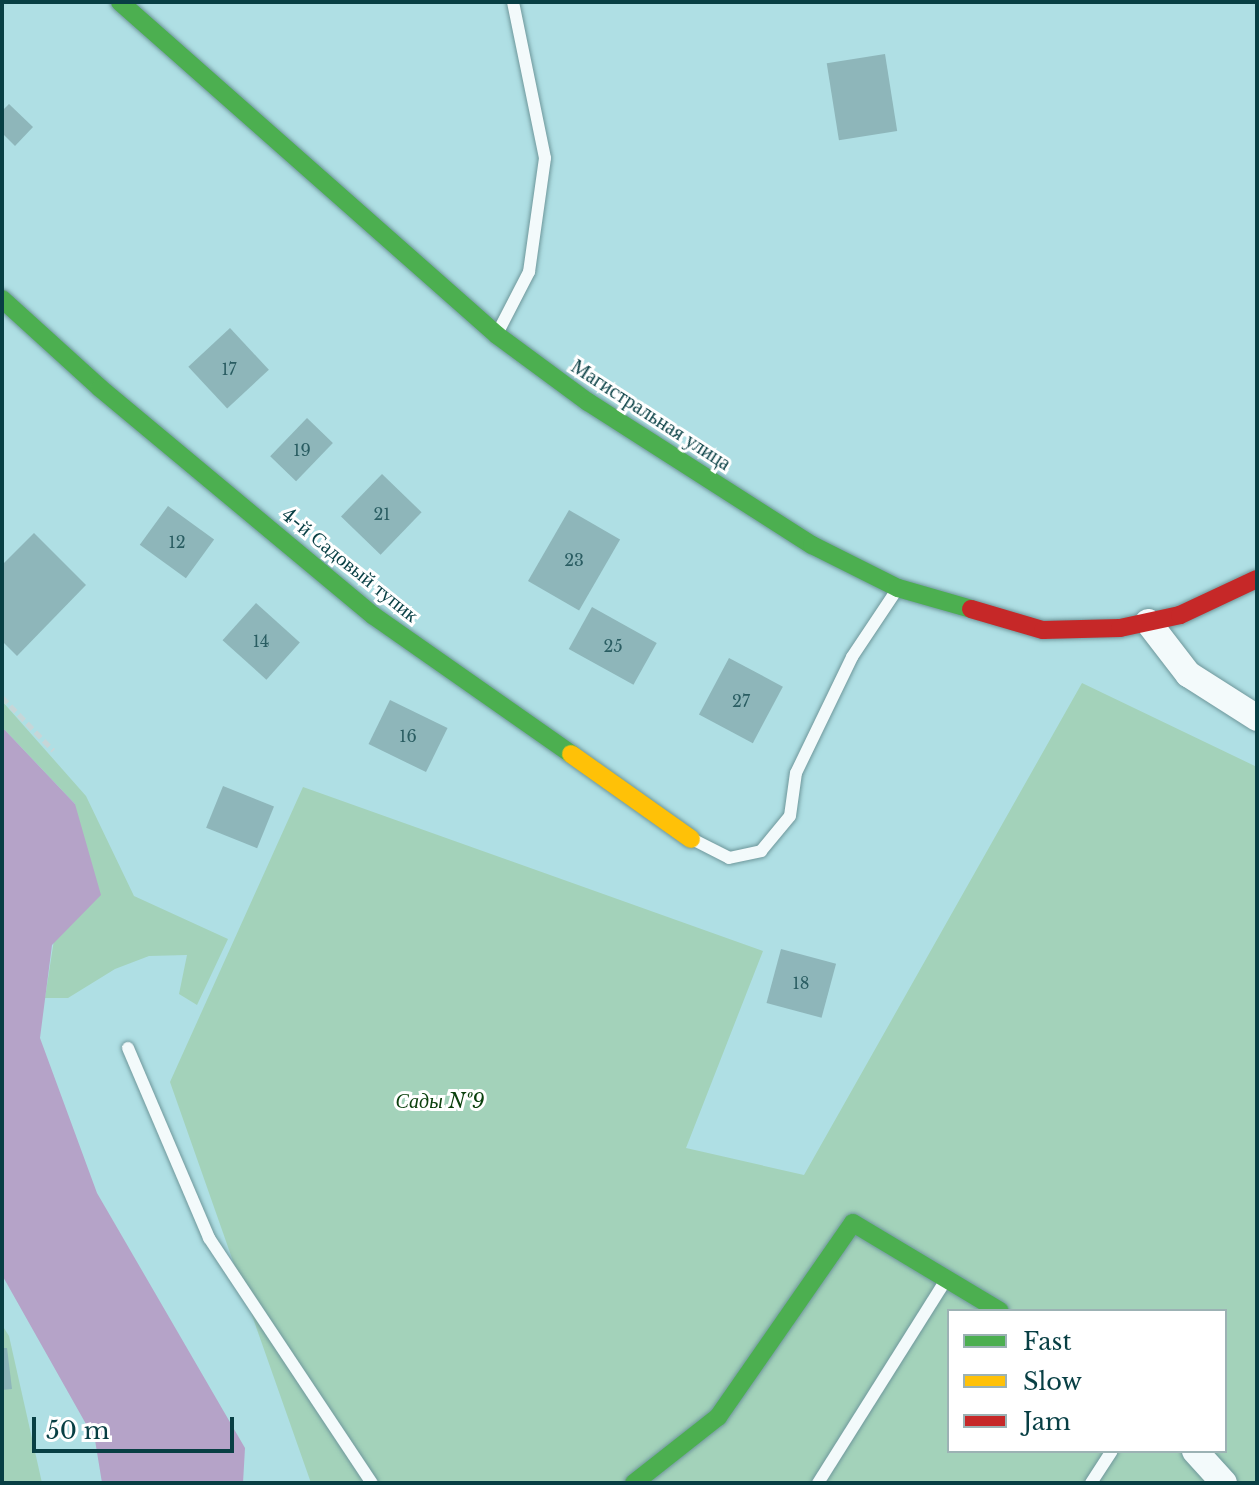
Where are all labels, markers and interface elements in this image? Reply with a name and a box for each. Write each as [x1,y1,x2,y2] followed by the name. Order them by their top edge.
[567,354,735,476] street label: Магистральная улица
[221,359,237,379] house number: 17
[293,440,311,460] house number: 19
[277,503,423,627] street label: 4-й Садовый тупик
[374,504,390,524] house number: 21
[169,532,185,552] house number: 12
[564,550,584,570] house number: 23
[253,631,269,651] house number: 14
[604,636,622,656] house number: 25
[732,691,750,711] house number: 27
[399,726,417,746] house number: 16
[793,973,809,993] house number: 18
[396,1089,484,1113] park label: Сады №9
[947,1309,1227,1453] legend
[1023,1327,1071,1356] text: Fast
[1023,1367,1082,1396] text: Slow
[36,1401,238,1451] scale bar
[1023,1407,1071,1436] text: Jam
[46,1416,109,1445] text: 50 m

